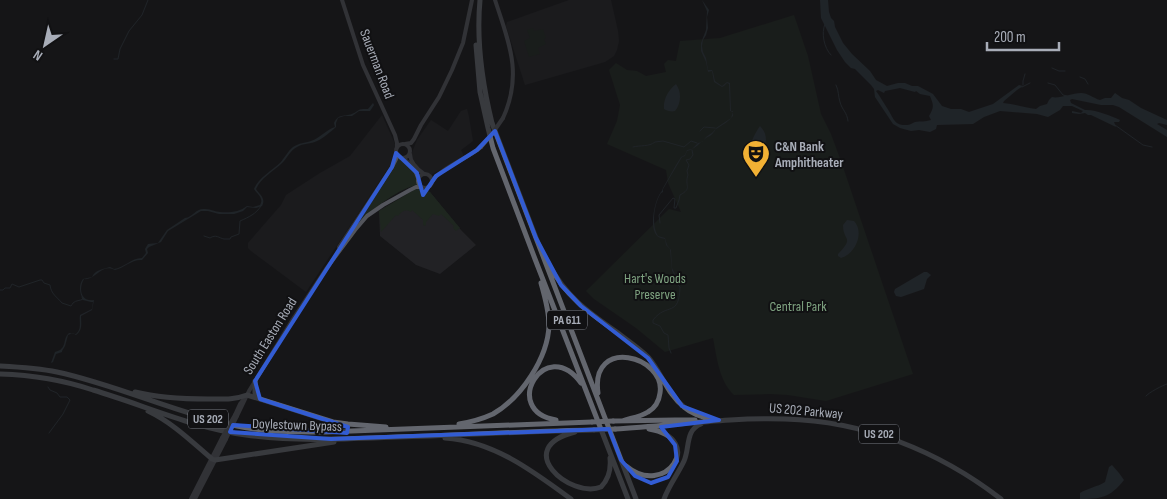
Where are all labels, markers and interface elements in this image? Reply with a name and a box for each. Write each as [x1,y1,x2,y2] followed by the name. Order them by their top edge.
[20,20,70,70] north arrow
[987,20,1060,52] scale bar
[356,27,398,101] street label: Sauerman Road
[994,28,1026,47] text: 200 m
[30,46,46,65] text: N
[774,138,844,171] place label: C&N Bank Amphitheater
[741,139,771,178] theatre icon: C&N Bank Amphitheater
[624,270,686,303] park label: Hart's Woods Preserve
[240,294,301,378] street label: South Easton Road
[769,298,827,315] park label: Central Park
[547,310,587,330] road number: PA 611
[768,399,844,423] street label: US 202 Parkway
[188,409,228,428] road number: US 202
[252,415,342,435] street label: Doylestown Bypass
[859,424,899,444] road number: US 202

